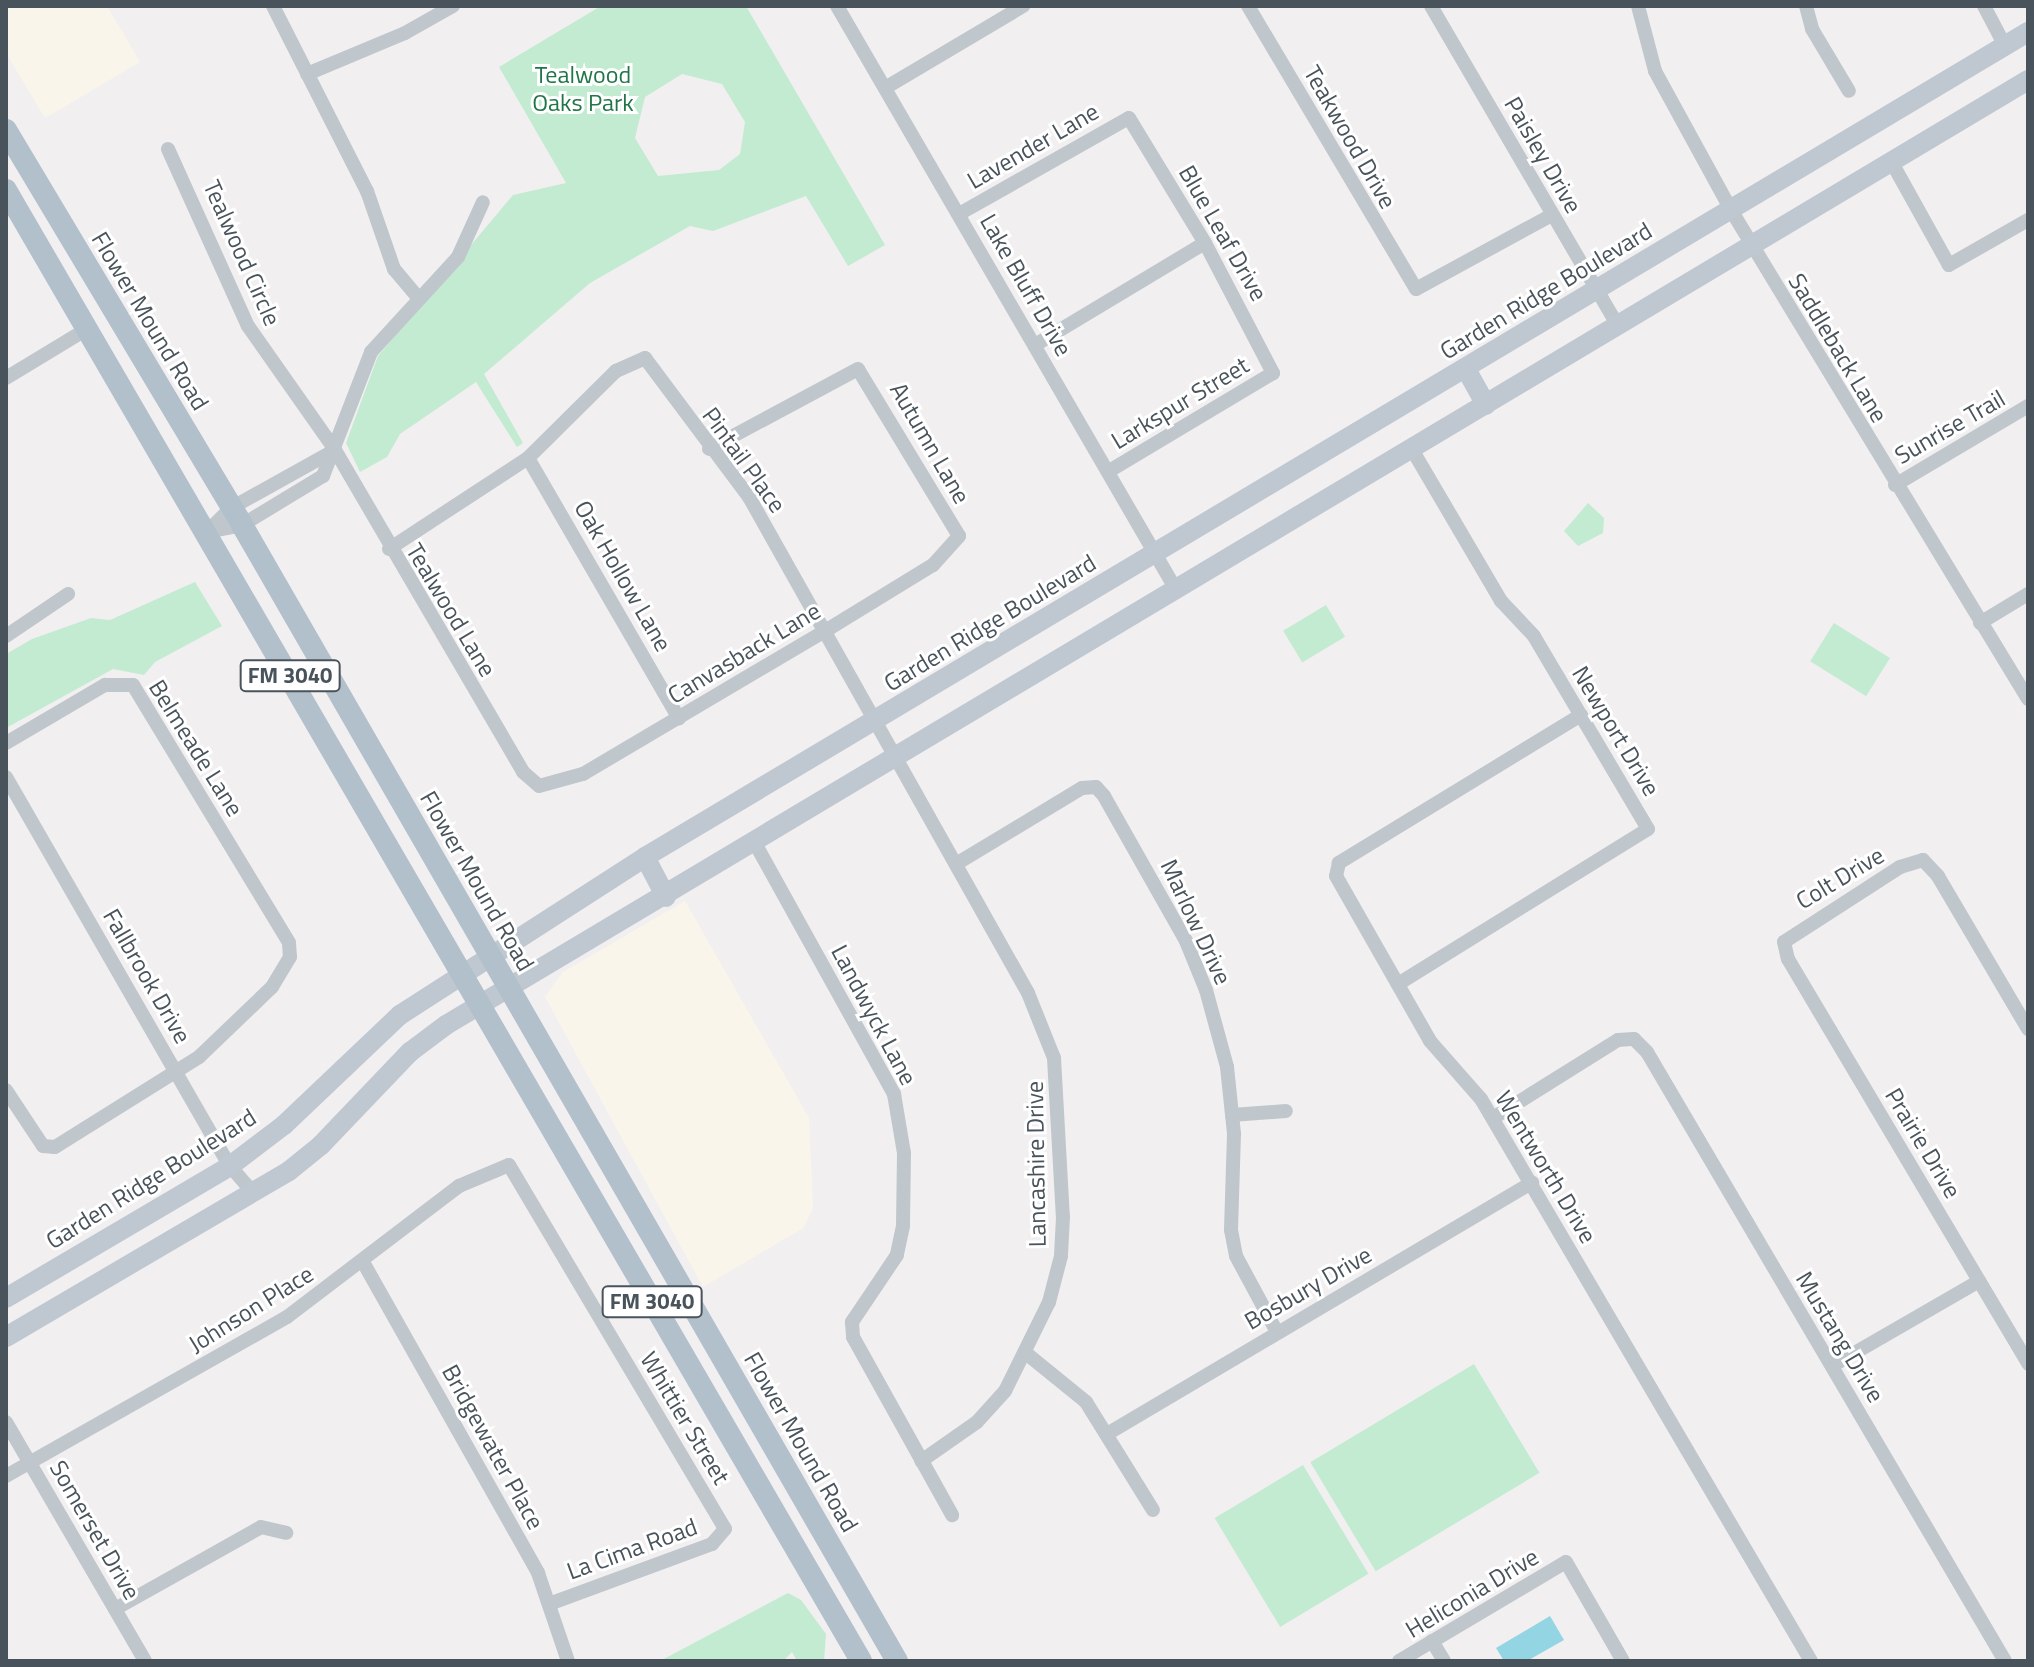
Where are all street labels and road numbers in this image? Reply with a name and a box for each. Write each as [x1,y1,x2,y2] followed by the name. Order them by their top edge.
[1298,60,1402,214] street label: Teakwood Drive
[1498,92,1588,218] street label: Paisley Drive
[962,97,1104,195] street label: Lavender Lane
[1173,160,1273,306] street label: Blue Leaf Drive
[197,176,287,330] street label: Tealwood Circle
[974,209,1078,361] street label: Lake Bluff Drive
[1435,216,1657,366] street label: Garden Ridge Boulevard
[85,227,215,415] street label: Flower Mound Road
[1782,268,1894,428] street label: Saddleback Lane
[1106,351,1254,455] street label: Larkspur Street
[884,377,976,509] street label: Autumn Lane
[1890,384,2010,470] street label: Sunrise Trail
[696,402,792,518] street label: Pintail Place
[568,496,678,656] street label: Oak Hollow Lane
[400,538,502,682] street label: Tealwood Lane
[879,548,1101,698] street label: Garden Ridge Boulevard
[663,596,825,710] street label: Canvasback Lane
[238,658,342,694] road number: FM 3040
[1566,661,1666,801] street label: Newport Drive
[143,675,249,821] street label: Belmeade Lane
[414,786,540,976] street label: Flower Mound Road
[1791,841,1889,915] street label: Colt Drive
[1154,855,1238,989] street label: Marlow Drive
[97,904,197,1048] street label: Fallbrook Drive
[825,940,923,1090] street label: Landwyck Lane
[1020,1081,1052,1247] street label: Lancashire Drive
[1879,1083,1967,1203] street label: Prairie Drive
[1489,1086,1603,1248] street label: Wentworth Drive
[41,1103,261,1255] street label: Garden Ridge Boulevard
[1239,1240,1377,1336] street label: Bosbury Drive
[183,1259,319,1359] street label: Johnson Place
[1790,1266,1890,1408] street label: Mustang Drive
[600,1284,704,1320] road number: FM 3040
[634,1347,736,1489] street label: Whittier Street
[738,1347,864,1537] street label: Flower Mound Road
[436,1360,550,1534] street label: Bridgewater Place
[44,1455,146,1605] street label: Somerset Drive
[563,1512,701,1586] street label: La Cima Road
[1400,1542,1544,1644] street label: Heliconia Drive

